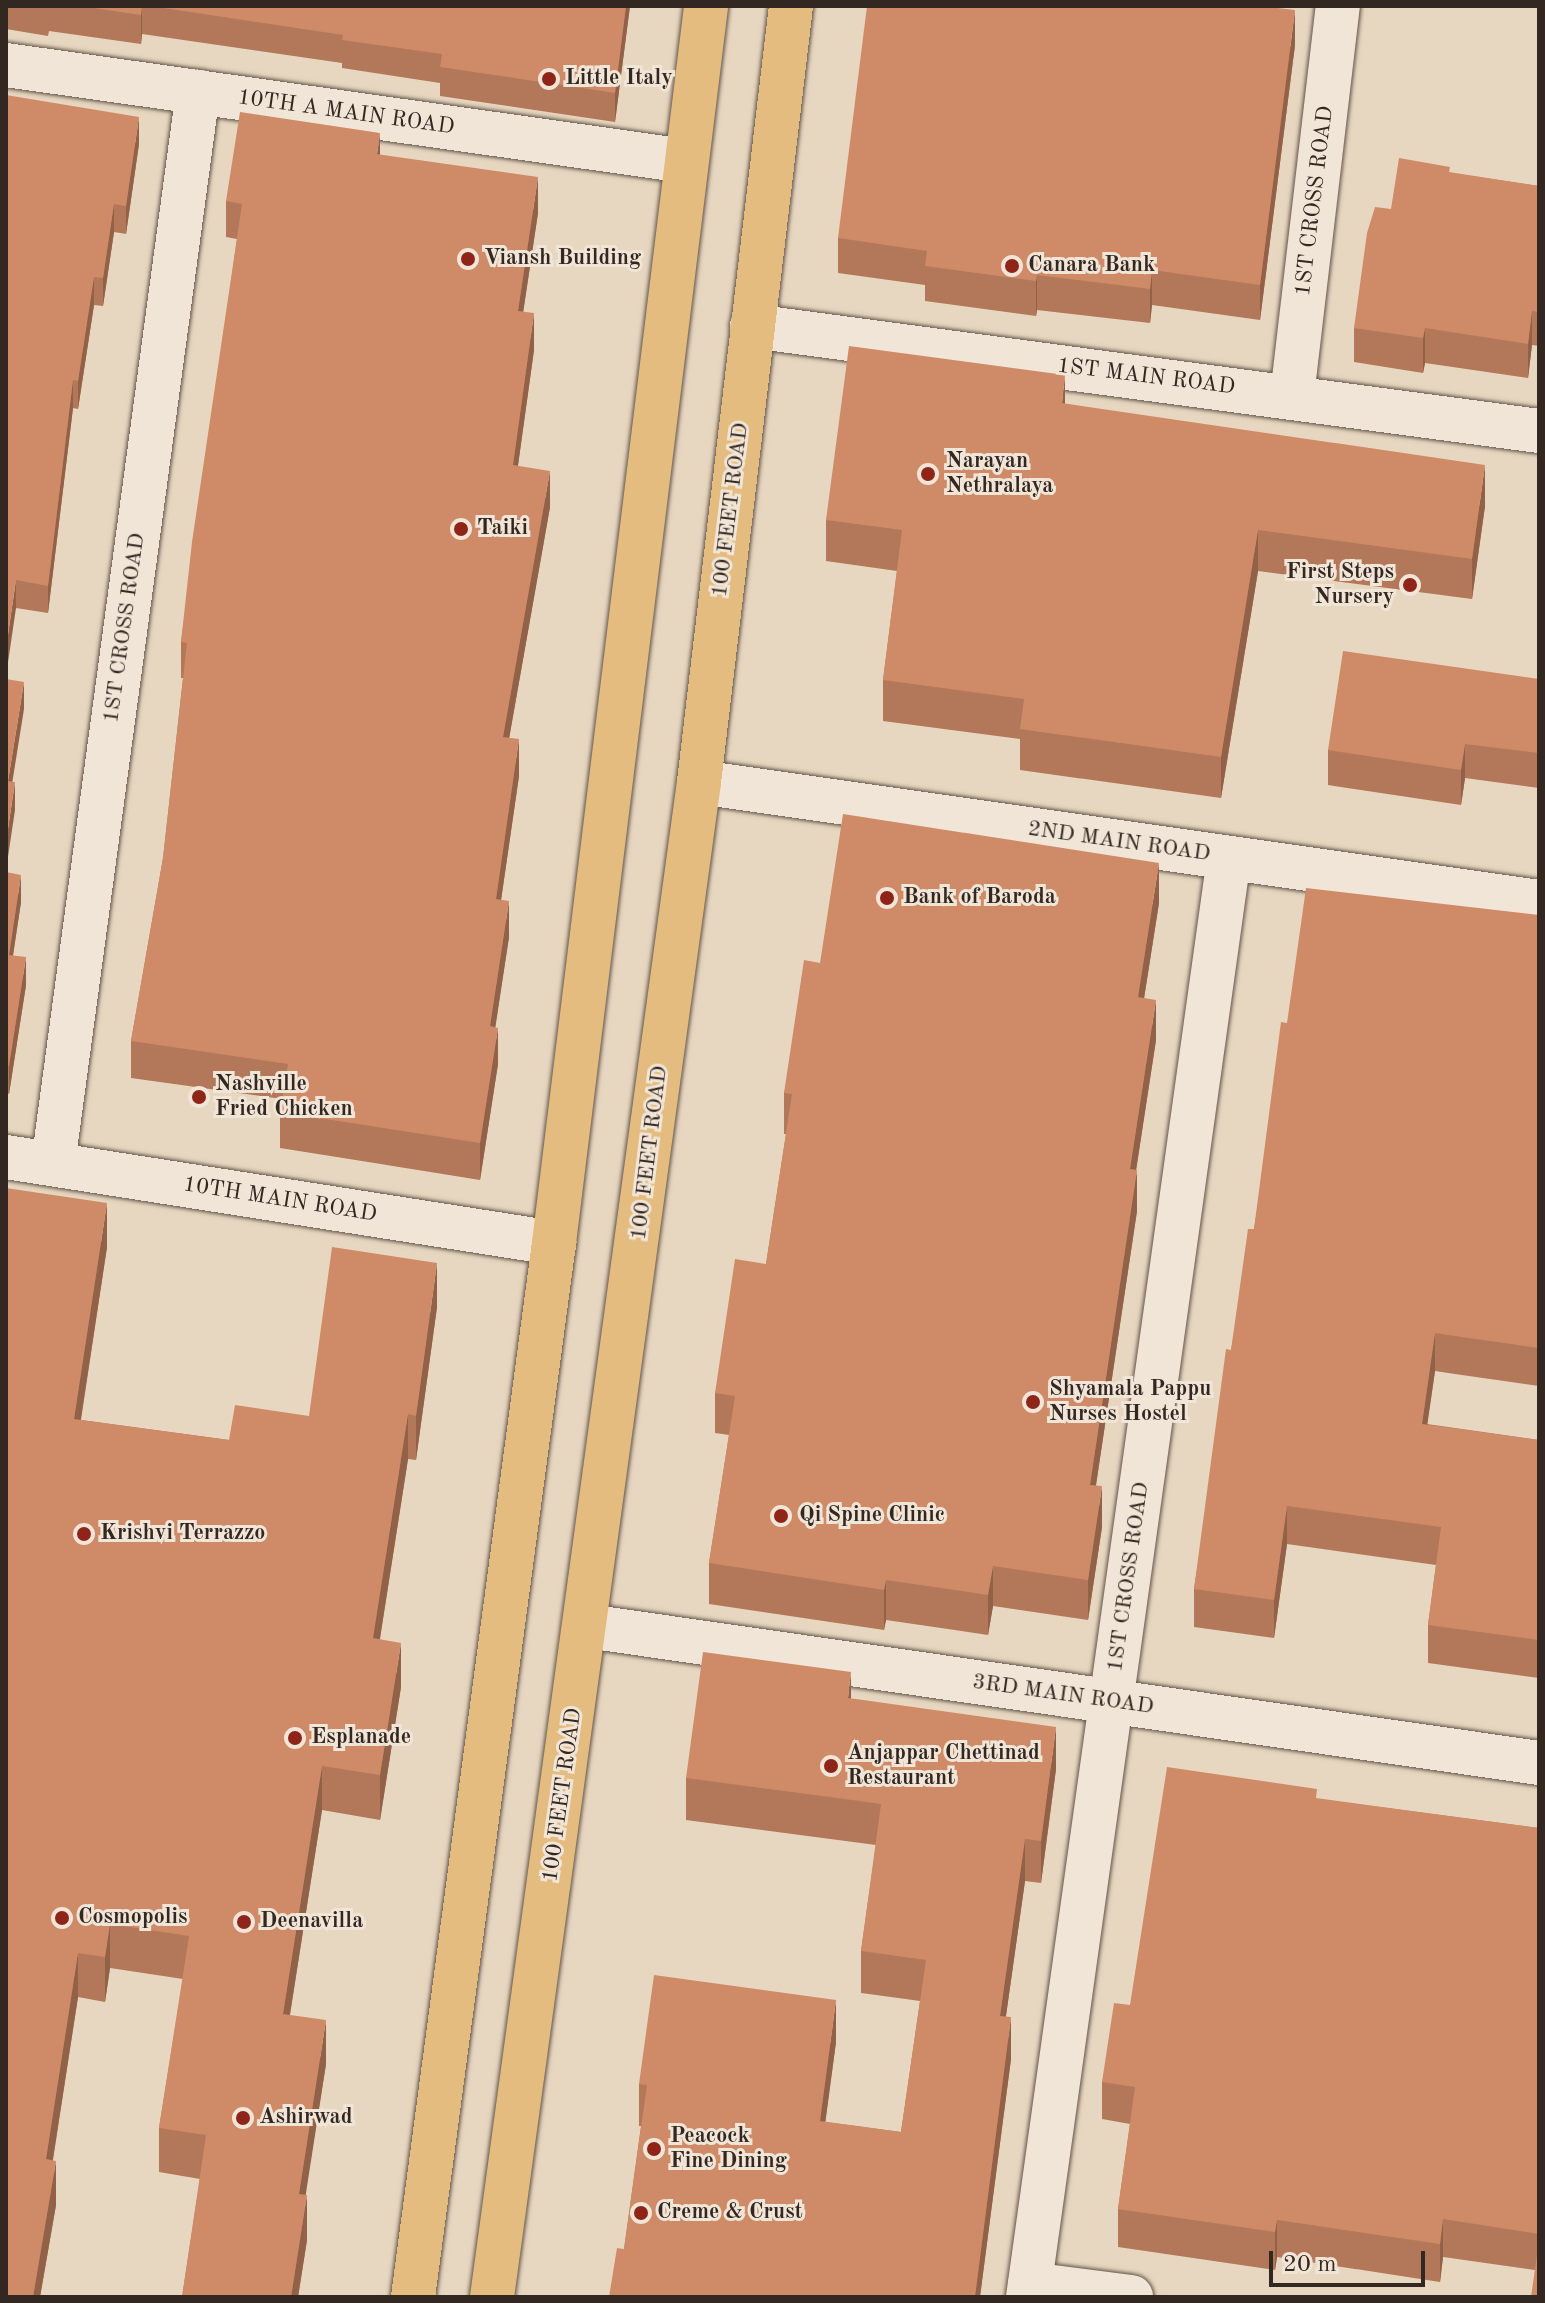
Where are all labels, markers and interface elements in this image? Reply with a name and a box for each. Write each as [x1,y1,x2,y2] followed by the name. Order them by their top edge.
[565,66,673,92] place label: Little Italy
[540,70,558,88] marker: Little Italy
[236,85,456,141] street label: 10TH A MAIN ROAD
[1290,104,1340,298] street label: 1ST CROSS ROAD
[484,246,641,272] place label: Viansh Building
[459,250,477,268] marker: Viansh Building
[1028,253,1155,279] place label: Canara Bank
[1003,257,1021,275] marker: Canara Bank
[1056,353,1236,401] street label: 1ST MAIN ROAD
[707,421,755,599] street label: 100 FEET ROAD
[946,448,1053,500] place label: Narayan Nethralaya
[917,463,939,485] marker: Narayan Nethralaya
[477,516,528,542] place label: Taiki
[452,520,470,538] marker: Taiki
[99,531,151,725] street label: 1ST CROSS ROAD
[1286,559,1394,610] place label: First Steps Nursery
[1401,576,1419,594] marker: First Steps Nursery
[1026,816,1212,868] street label: 2ND MAIN ROAD
[903,885,1056,911] place label: Bank of Baroda
[878,889,896,907] marker: Bank of Baroda
[626,1064,674,1242] street label: 100 FEET ROAD
[215,1071,353,1122] place label: Nashville Fried Chicken
[190,1088,208,1106] marker: Nashville Fried Chicken
[181,1172,379,1228] street label: 10TH MAIN ROAD
[1049,1376,1211,1428] place label: Shyamala Pappu Nurses Hostel
[1024,1393,1042,1411] marker: Shyamala Pappu Nurses Hostel
[1103,1480,1155,1674] street label: 1ST CROSS ROAD
[799,1503,945,1529] place label: Qi Spine Clinic
[770,1505,792,1527] marker: Qi Spine Clinic
[100,1521,265,1547] place label: Krishvi Terrazzo
[75,1525,93,1543] marker: Krishvi Terrazzo
[971,1669,1155,1721] street label: 3RD MAIN ROAD
[538,1706,588,1884] street label: 100 FEET ROAD
[311,1725,411,1751] place label: Esplanade
[286,1729,304,1747] marker: Esplanade
[847,1740,1040,1792] place label: Anjappar Chettinad Restaurant
[822,1757,840,1775] marker: Anjappar Chettinad Restaurant
[78,1905,188,1931] place label: Cosmopolis
[53,1909,71,1927] marker: Cosmopolis
[260,1909,363,1935] place label: Deenavilla
[235,1913,253,1931] marker: Deenavilla
[259,2105,353,2131] place label: Ashirwad
[234,2109,252,2127] marker: Ashirwad
[670,2123,787,2174] place label: Peacock Fine Dining
[645,2140,663,2158] marker: Peacock Fine Dining
[657,2200,803,2226] place label: Creme & Crust
[632,2204,650,2222] marker: Creme & Crust
[1273,2235,1429,2285] scale bar
[1283,2253,1337,2277] text: 20 m

